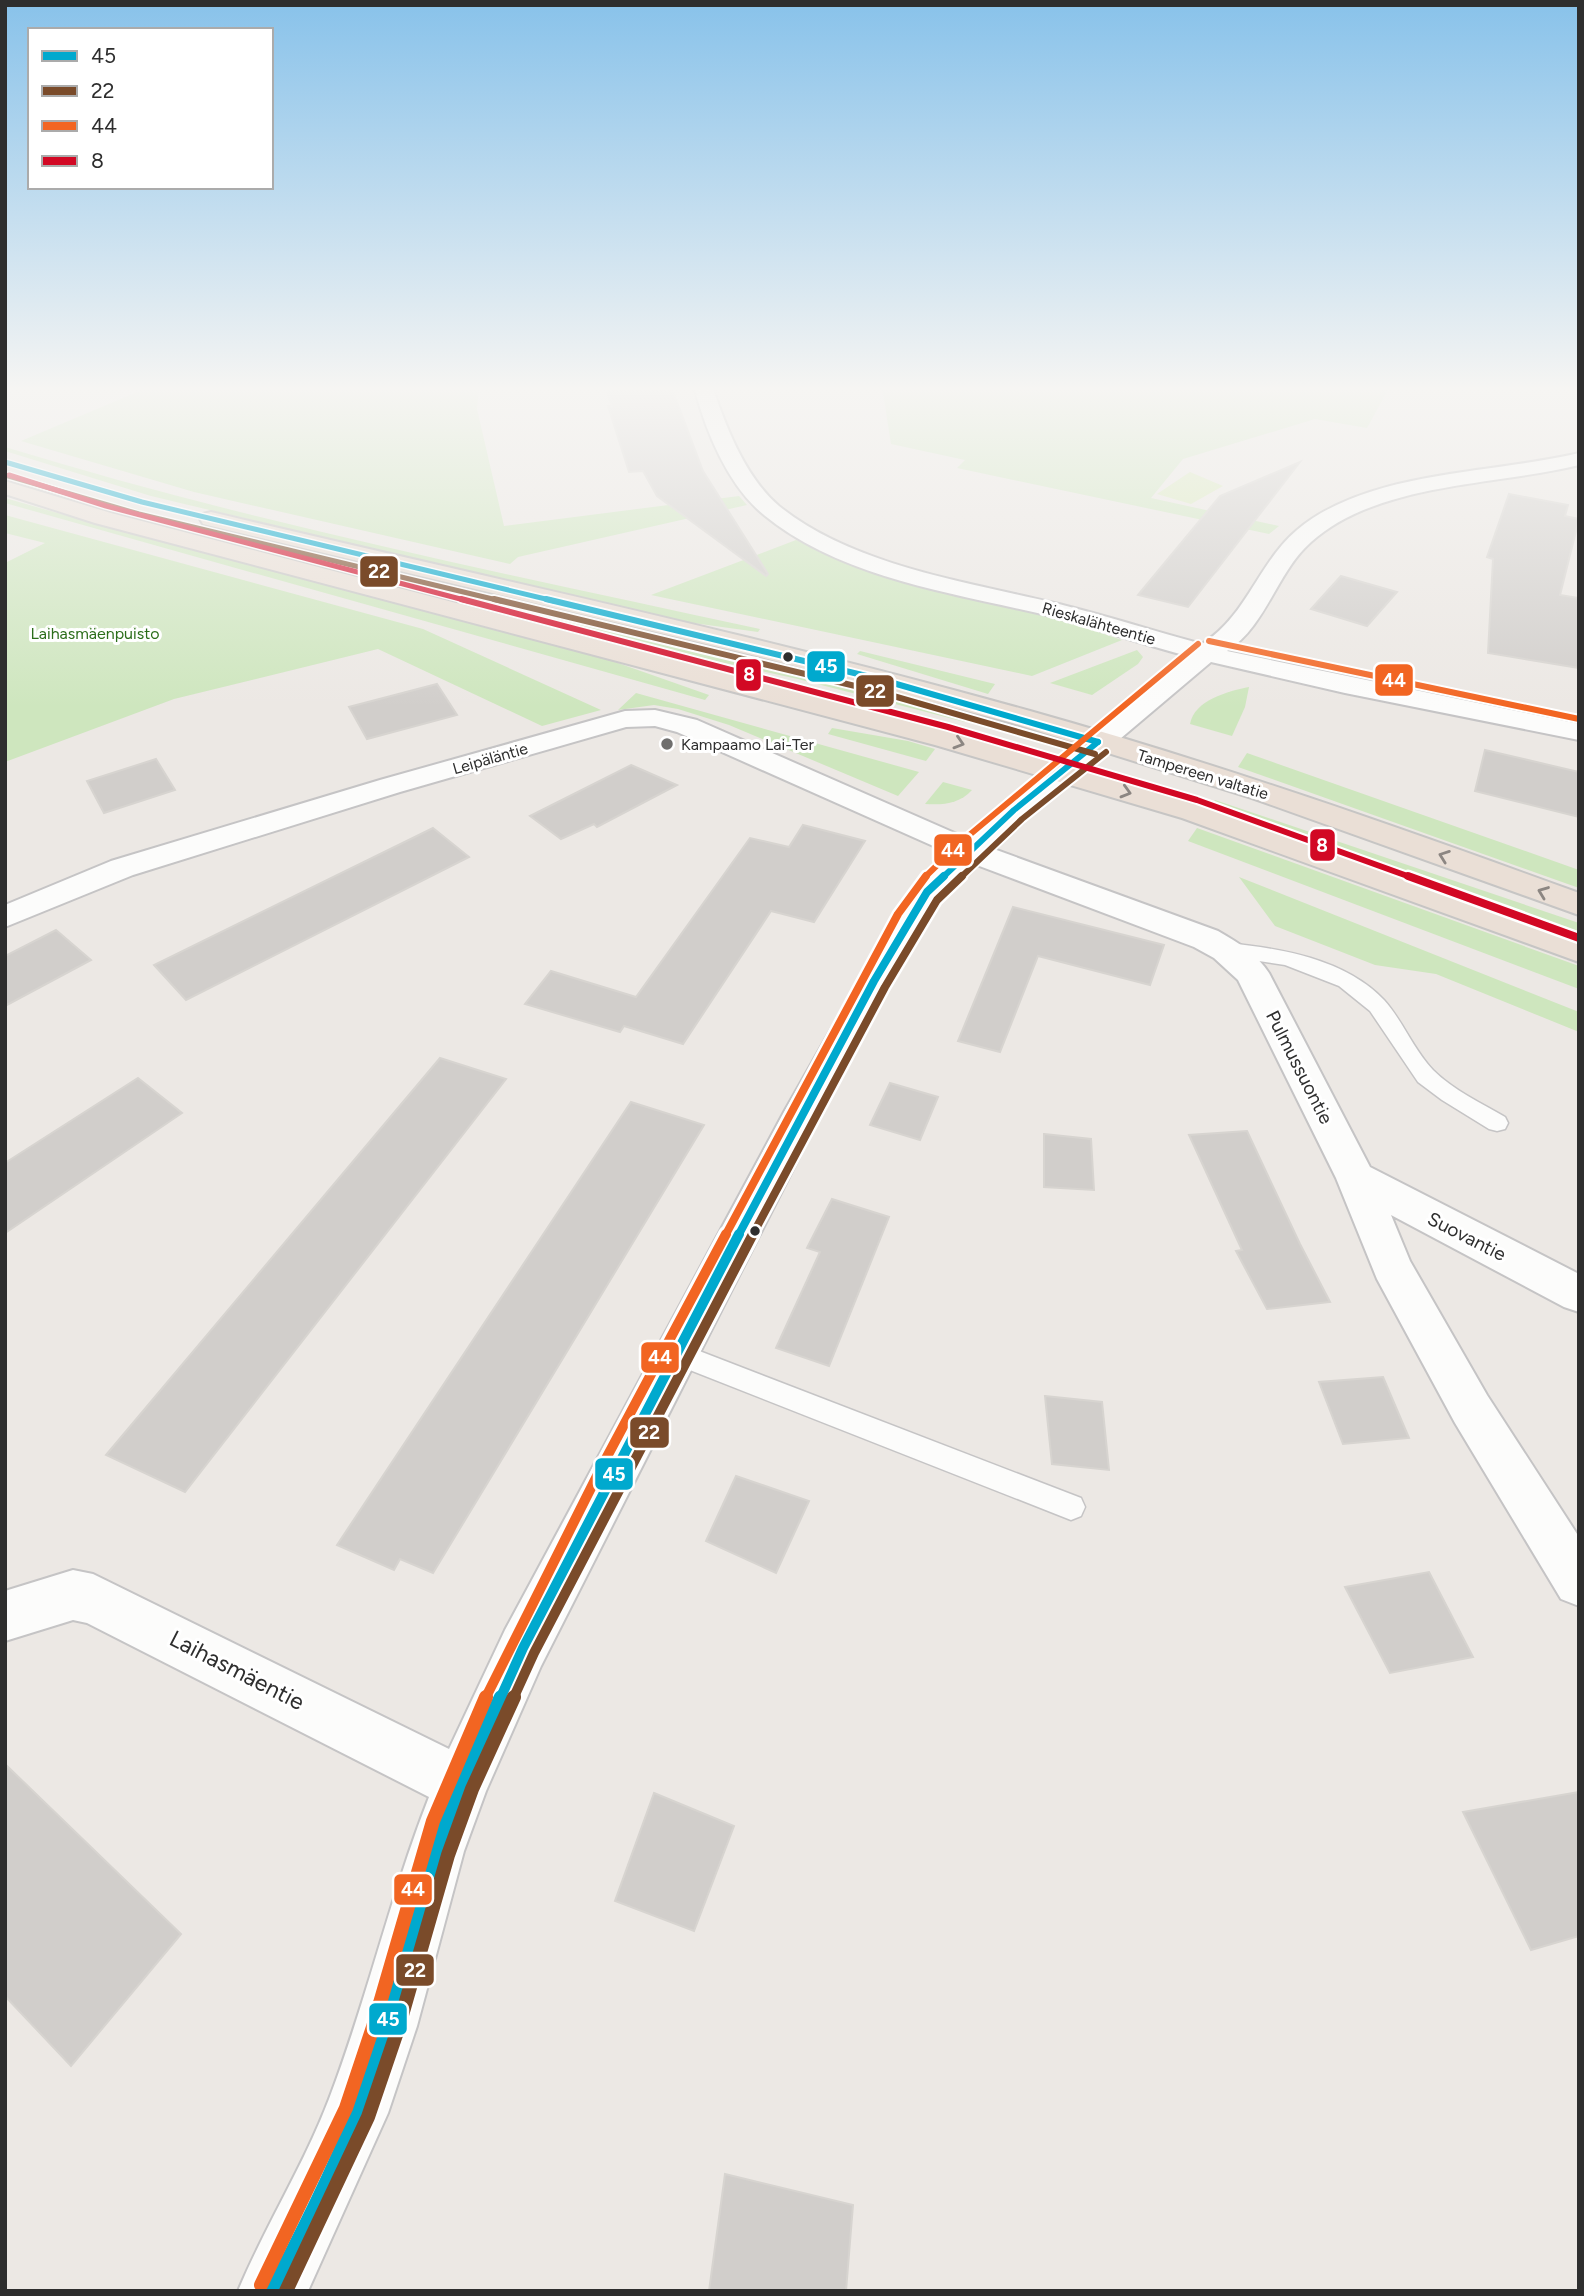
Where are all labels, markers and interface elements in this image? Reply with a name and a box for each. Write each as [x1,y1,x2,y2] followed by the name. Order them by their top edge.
[28,28,273,189] legend
[91,43,116,68] text: 45
[91,78,114,103] text: 22
[91,113,117,138] text: 44
[91,148,104,173] text: 8
[359,555,399,588] line badge: 22
[368,560,390,583] text: 22
[1040,598,1158,649] street label: Rieskalähteentie
[30,624,160,643] park label: Laihasmäenpuisto
[781,650,795,664] unlabelled marker
[806,650,846,683] line badge: 45
[814,655,838,678] text: 45
[735,658,762,692] line badge: 8
[743,663,755,686] text: 8
[1374,663,1414,697] line badge: 44
[1382,669,1406,692] text: 44
[855,674,895,708] line badge: 22
[864,680,886,703] text: 22
[681,735,814,754] place label: Kampaamo Lai-Ter
[952,735,964,750] one-way arrow
[659,736,675,752] marker: Kampaamo Lai-Ter
[450,739,530,778] street label: Leipäläntie
[1135,746,1271,804] street label: Tampereen valtatie
[1119,784,1131,799] one-way arrow
[1309,828,1336,862] line badge: 8
[933,833,973,867] line badge: 44
[1316,834,1328,857] text: 8
[941,839,965,862] text: 44
[1438,850,1450,864] one-way arrow
[1538,886,1550,900] one-way arrow
[1261,1007,1338,1128] street label: Pulmussuontie
[1424,1207,1510,1266] street label: Suovantie
[748,1224,762,1238] unlabelled marker
[640,1341,680,1374] line badge: 44
[648,1346,672,1369] text: 44
[629,1416,670,1449] line badge: 22
[638,1421,660,1444] text: 22
[594,1457,634,1491] line badge: 45
[602,1463,626,1486] text: 45
[165,1624,309,1716] street label: Laihasmäentie
[393,1873,433,1906] line badge: 44
[401,1878,425,1901] text: 44
[395,1953,435,1987] line badge: 22
[404,1959,426,1982] text: 22
[368,2002,408,2036] line badge: 45
[376,2008,400,2031] text: 45

